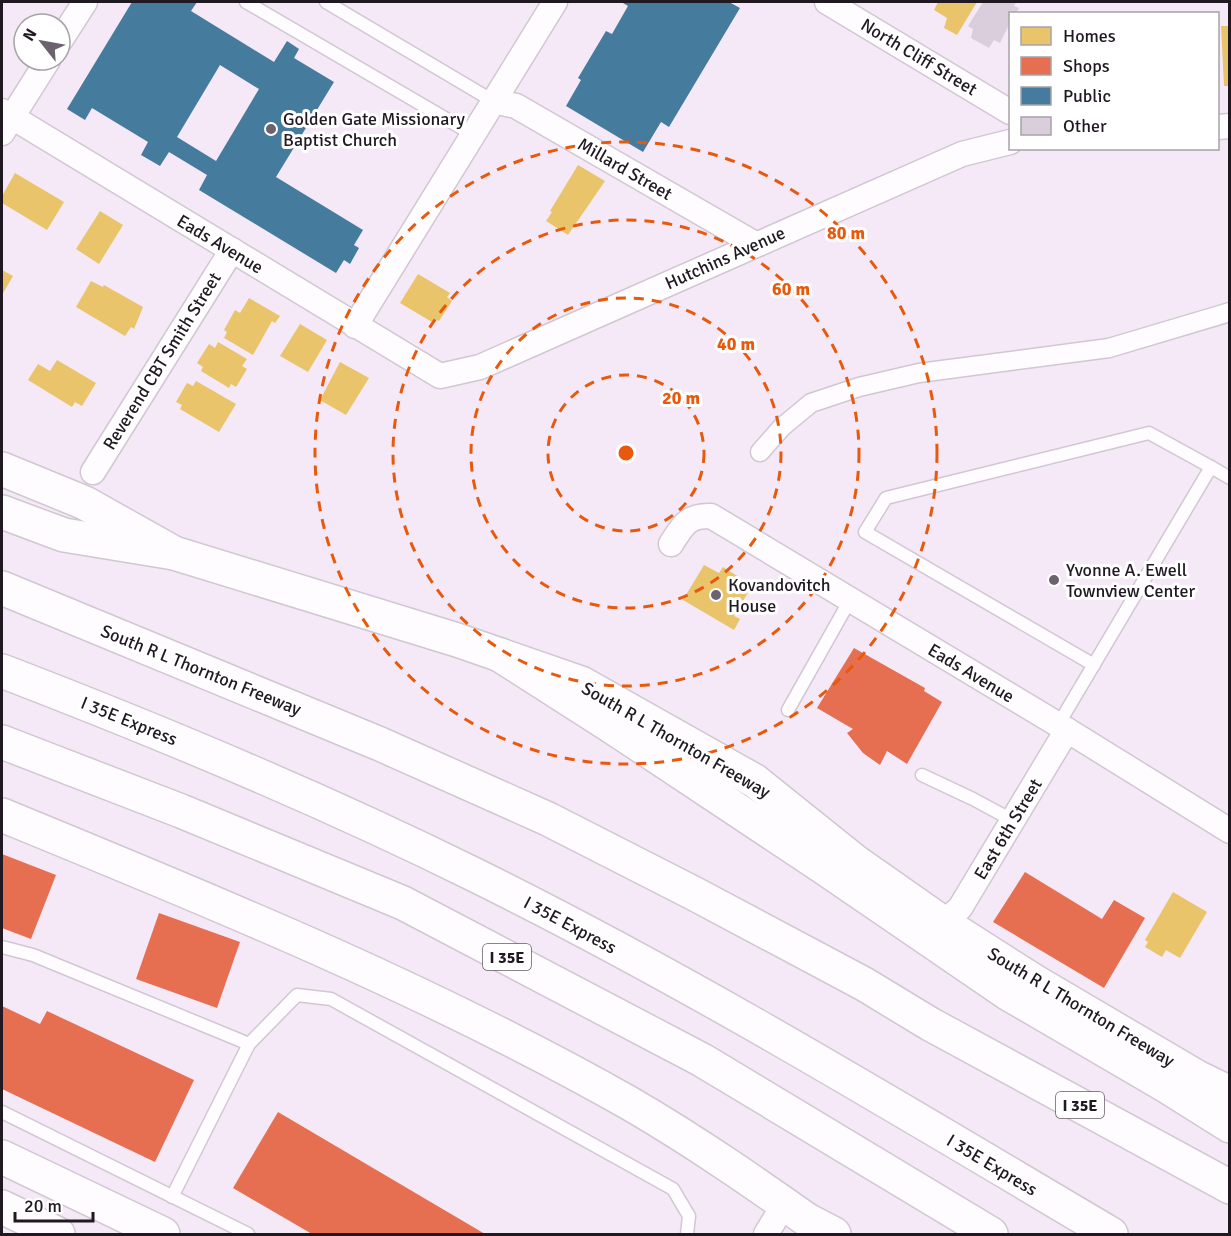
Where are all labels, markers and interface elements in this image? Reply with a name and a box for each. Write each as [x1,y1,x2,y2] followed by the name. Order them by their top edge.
[12,12,72,72] north arrow
[1009,12,1219,150] legend
[857,14,981,100] street label: North Cliff Street
[19,25,41,45] text: N
[1063,25,1116,47] text: Homes
[1063,55,1110,77] text: Shops
[1063,85,1111,107] text: Public
[283,108,466,151] place label: Golden Gate Missionary Baptist Church
[1063,115,1107,137] text: Other
[264,122,278,136] marker: Golden Gate Missionary Baptist Church
[574,133,676,205] street label: Millard Street
[173,210,267,278] street label: Eads Avenue
[661,222,789,294] street label: Hutchins Avenue
[827,222,865,244] text: 80 m
[98,268,226,454] street label: Reverend CBT Smith Street
[772,278,810,300] text: 60 m
[717,333,755,355] text: 40 m
[662,387,700,409] text: 20 m
[616,443,636,463] centre of rings
[1066,559,1195,602] place label: Yvonne A. Ewell Townview Center
[1047,573,1061,587] marker: Yvonne A. Ewell Townview Center
[728,574,831,617] place label: Kovandovitch House
[709,588,723,602] marker: Kovandovitch House
[98,620,305,721] street label: South R L Thornton Freeway
[924,639,1018,707] street label: Eads Avenue
[578,677,775,803] street label: South R L Thornton Freeway
[78,692,180,750] street label: I 35E Express
[969,774,1047,884] street label: East 6th Street
[520,891,620,959] street label: I 35E Express
[984,942,1179,1072] street label: South R L Thornton Freeway
[483,944,531,970] road number: I 35E
[1056,1092,1104,1118] road number: I 35E
[943,1129,1041,1201] street label: I 35E Express
[15,1185,93,1223] scale bar
[24,1195,62,1217] text: 20 m

